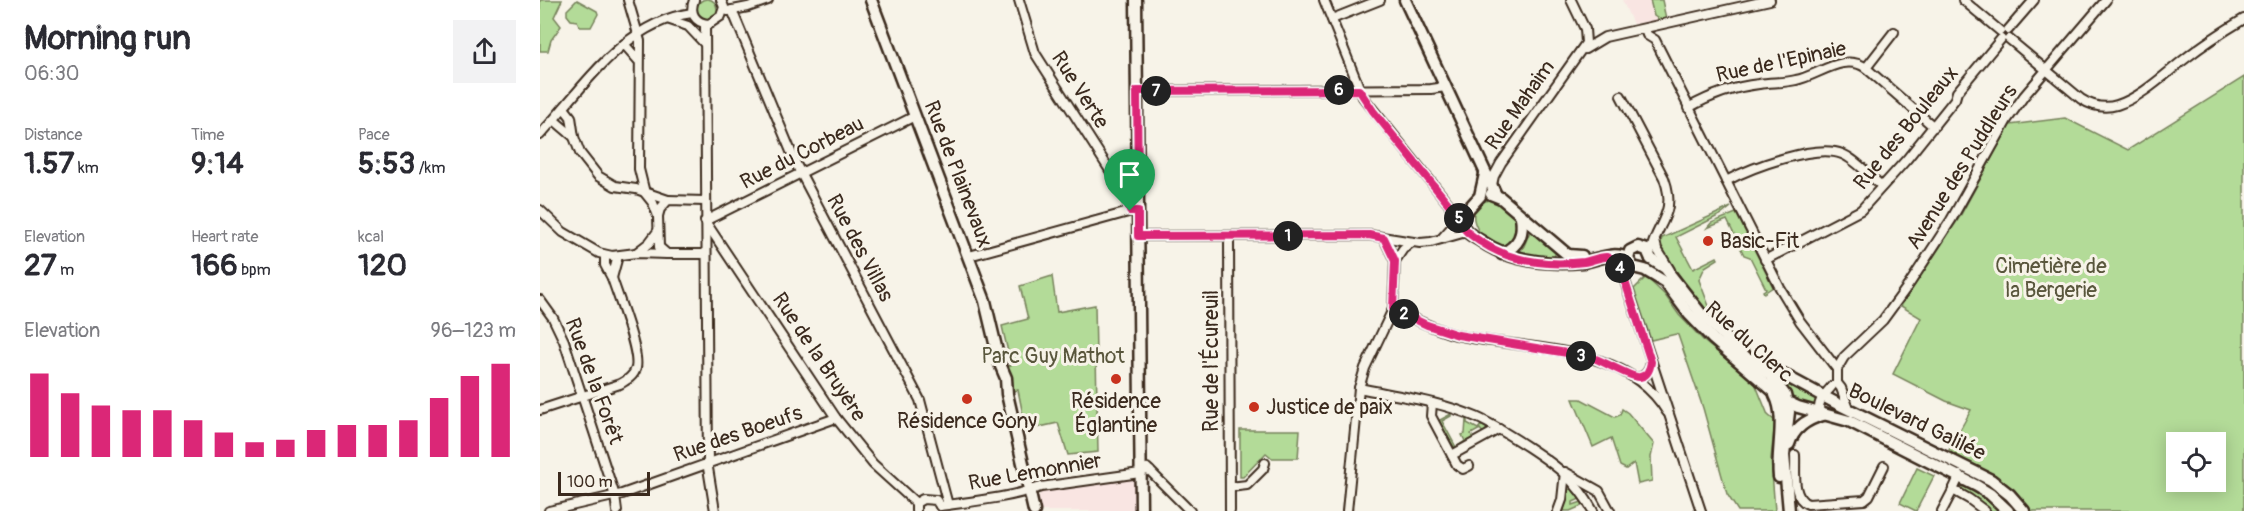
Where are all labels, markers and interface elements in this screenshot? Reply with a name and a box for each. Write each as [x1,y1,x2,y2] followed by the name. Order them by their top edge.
[24,18,191,59] text: Morning run
[453,20,516,83] button: share
[1713,35,1849,89] street label: Rue de l'Epinaie
[1045,46,1115,134] street label: Rue Verte
[1479,55,1561,155] street label: Rue Mahaim
[1848,60,1964,196] street label: Rue des Bouleaux
[24,61,79,86] text: 06:30
[1324,75,1354,105] pin: 6
[1141,76,1171,106] pin: 7
[1900,79,2024,254] street label: Avenue des Puddleurs
[1334,80,1344,100] text: 6
[1152,81,1160,101] text: 7
[918,97,998,251] street label: Rue de Plainevaux
[736,110,868,196] street label: Rue du Corbeau
[24,125,83,145] text: Distance
[191,125,224,145] text: Time
[358,125,390,145] text: Pace
[24,145,74,182] text: 1.57
[191,145,244,182] text: 9:14
[358,145,415,182] text: 5:53
[1104,149,1155,211] pin
[74,158,99,178] text: km
[415,158,445,178] text: /km
[1113,158,1146,191] icon: arrive
[820,190,900,307] street label: Rue des Villas
[1444,203,1474,233] pin: 5
[1455,208,1463,228] text: 5
[1273,221,1303,251] pin: 1
[1285,226,1291,246] text: 1
[24,227,85,247] text: Elevation
[191,227,258,247] text: Heart rate
[358,227,384,247] text: kcal
[1720,228,1800,255] place label: Basic-Fit
[1701,234,1715,248] marker: Basic-Fit
[24,247,57,284] text: 27
[191,247,238,284] text: 166
[358,247,407,284] text: 120
[1605,253,1635,283] pin: 4
[1995,253,2107,304] park label: Cimetière de la Bergerie
[1615,258,1625,278] text: 4
[57,260,74,280] text: m
[238,260,271,280] text: bpm
[766,287,872,427] street label: Rue de la Bruyère
[1198,290,1225,432] street label: Rue de l'Écureuil
[1699,295,1799,389] street label: Rue du Clerc
[1389,299,1419,329] pin: 2
[1400,304,1408,324] text: 2
[559,314,630,448] street label: Rue de la Forêt
[24,318,100,343] text: Elevation
[431,318,516,343] text: 96–123 m
[1566,341,1596,371] pin: 3
[981,343,1125,370] park label: Parc Guy Mathot
[1577,346,1585,366] text: 3
[1109,372,1123,386] marker: Résidence Églantine
[1844,377,1991,467] street label: Boulevard Galilée
[1071,388,1162,439] place label: Résidence Églantine
[960,392,974,406] marker: Résidence Gony
[1266,394,1393,421] place label: Justice de paix
[670,399,807,469] street label: Rue des Boeufs
[1247,400,1261,414] marker: Justice de paix
[897,408,1037,435] place label: Résidence Gony
[2166,432,2226,492] map controls
[2166,432,2226,492] button: locate
[966,447,1104,497] street label: Rue Lemonnier
[558,469,650,496] scale bar
[567,472,613,492] text: 100 m

